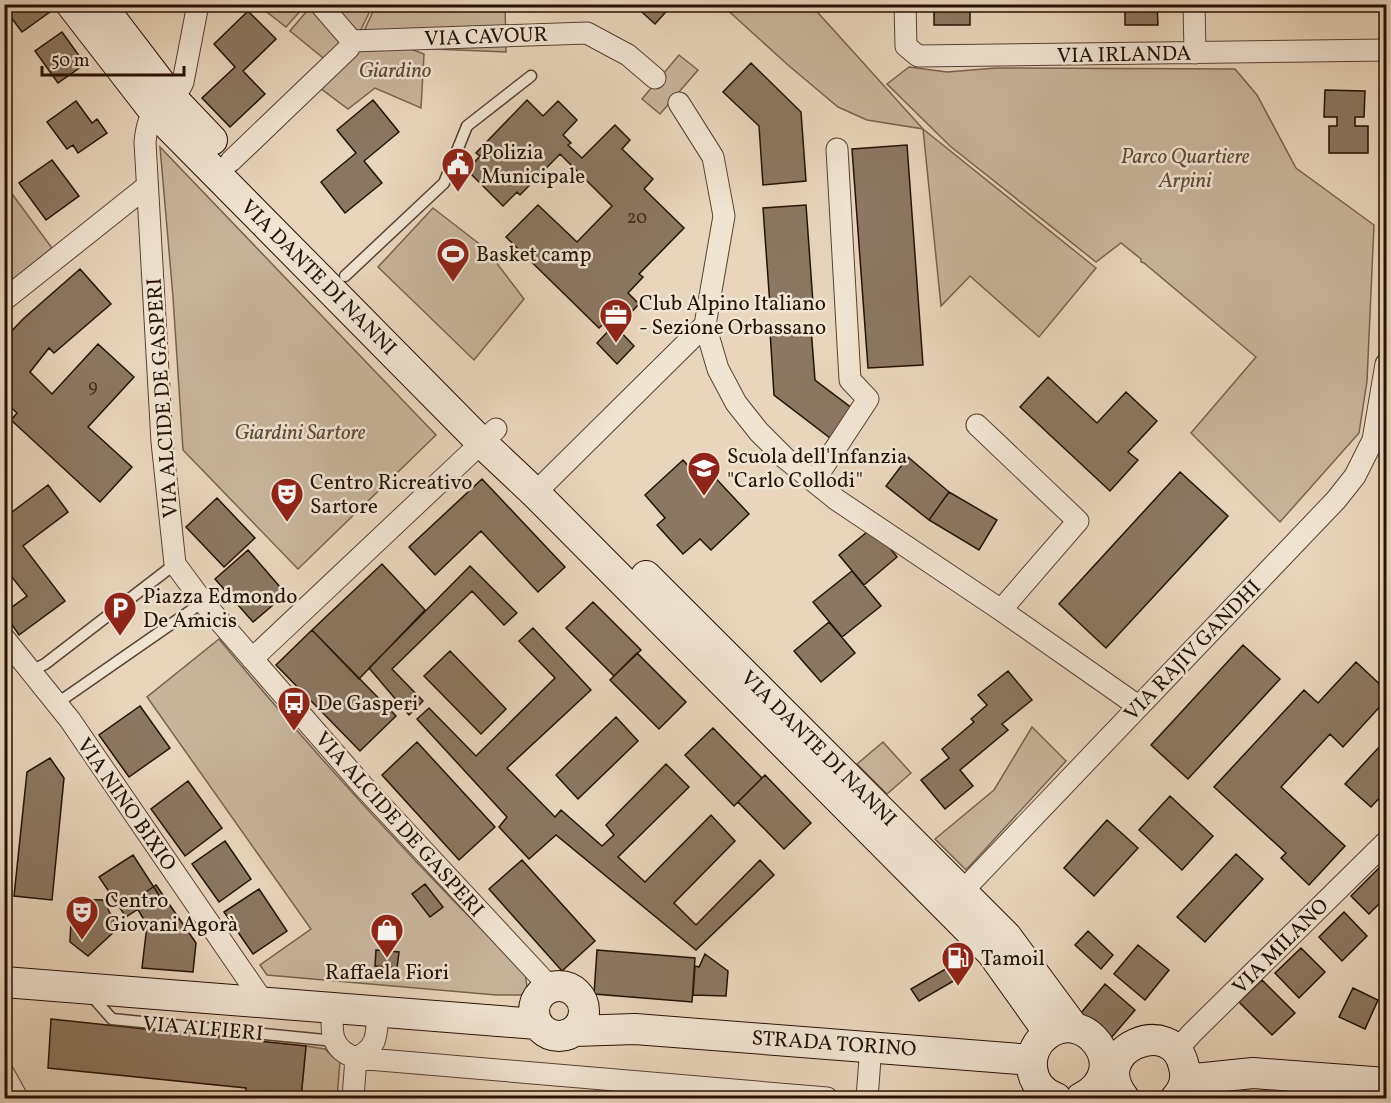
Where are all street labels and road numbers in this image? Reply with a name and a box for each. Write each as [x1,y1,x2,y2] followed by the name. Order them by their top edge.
[424,21,548,54] street label: VIA CAVOUR
[1057,40,1192,71] street label: VIA IRLANDA
[233,194,402,363] street label: VIA DANTE DI NANNI
[141,277,186,519] street label: VIA ALCIDE DE GASPERI
[1118,574,1268,728] street label: VIA RAJIV GANDHI
[733,665,902,834] street label: VIA DANTE DI NANNI
[308,726,490,924] street label: VIA ALCIDE DE GASPERI
[69,733,182,877] street label: VIA NINO BIXIO
[1227,893,1336,1002] street label: VIA MILANO
[141,1010,264,1049] street label: VIA ALFIERI
[751,1024,917,1065] street label: STRADA TORINO

